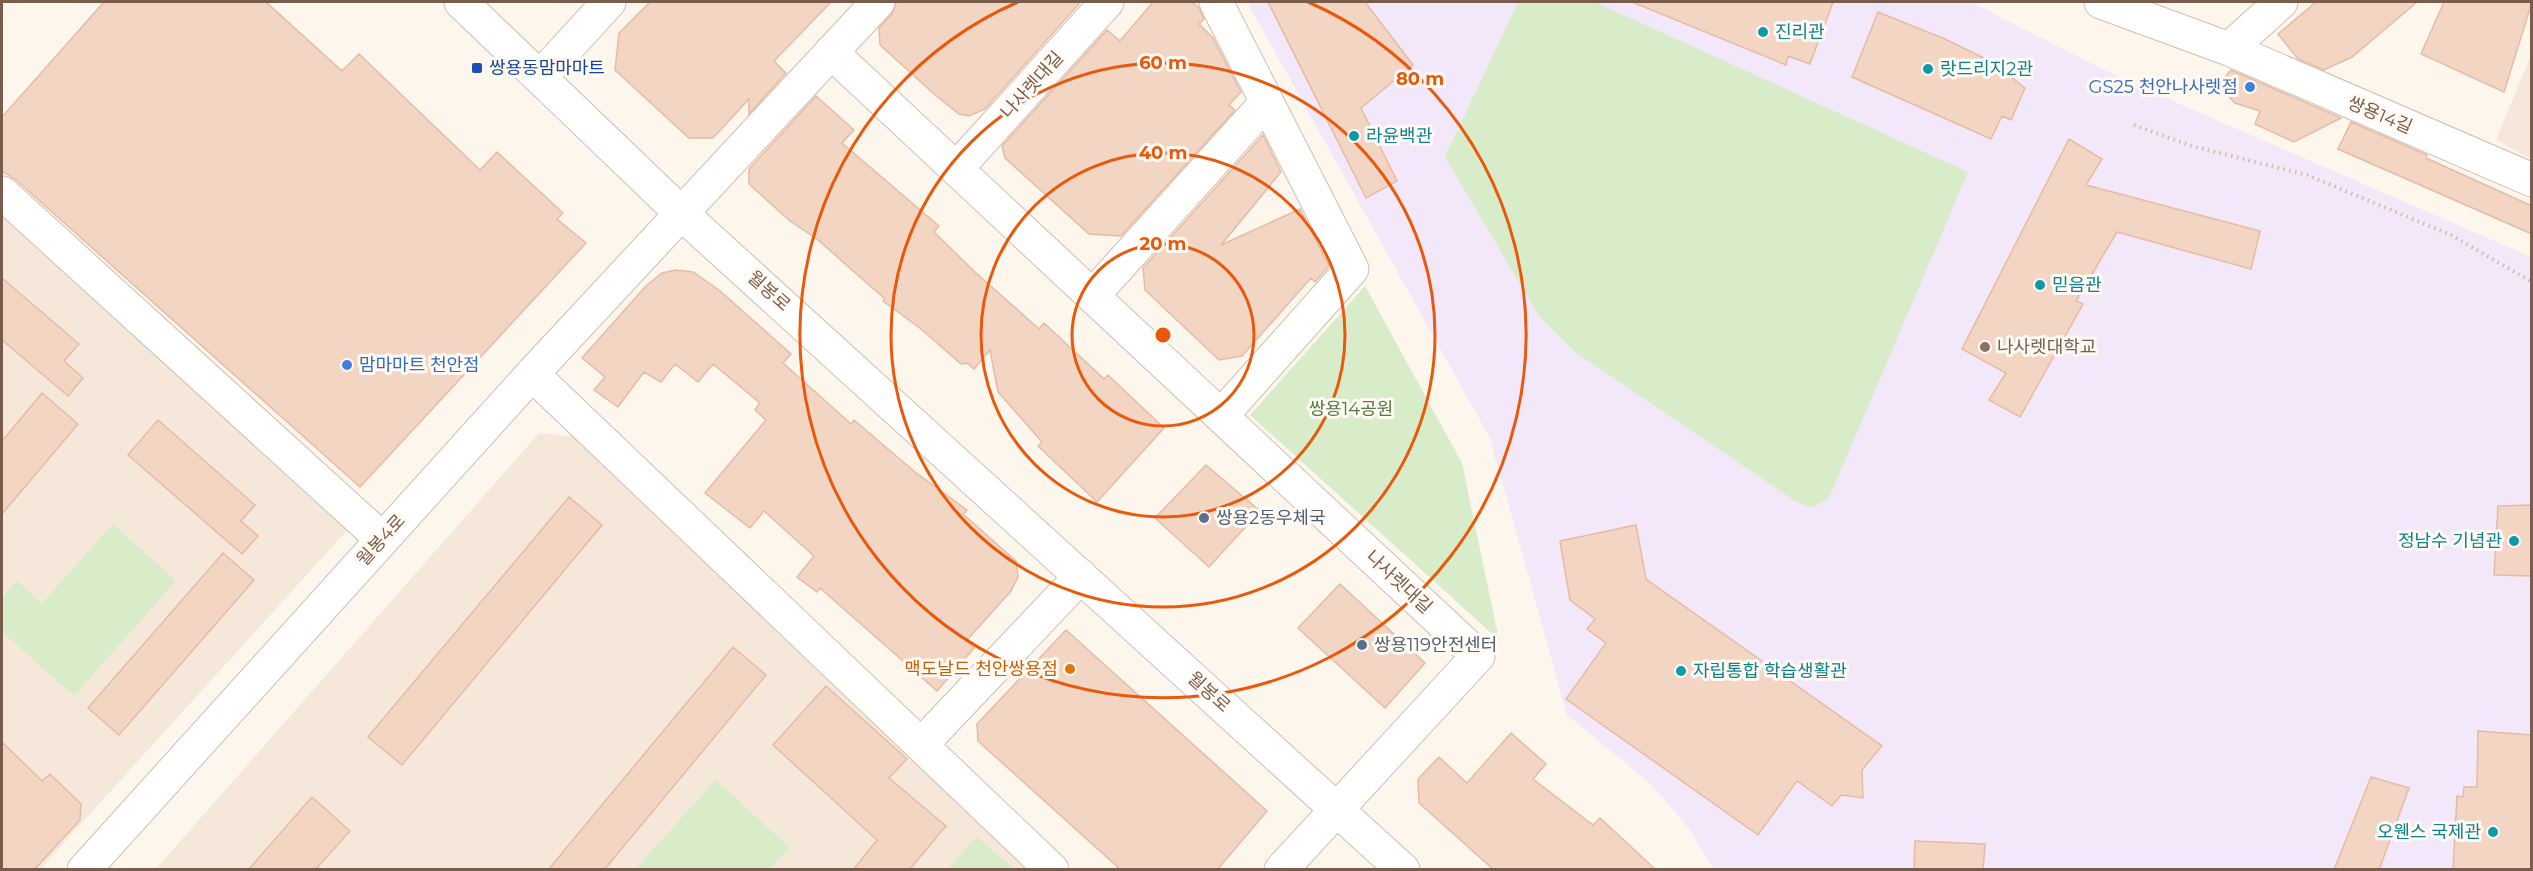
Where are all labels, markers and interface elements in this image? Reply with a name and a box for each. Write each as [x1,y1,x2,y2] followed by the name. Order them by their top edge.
[1775,21,1825,43] place label: 진리관
[1756,25,1770,39] marker: 진리관
[996,47,1068,123] street label: 나사렛대길
[1139,52,1187,74] text: 60 m
[489,57,605,79] place label: 쌍용동맘마마트
[1940,58,2033,80] place label: 랏드리지2관
[470,61,484,75] marker: 쌍용동맘마마트
[1921,62,1935,76] marker: 랏드리지2관
[1396,68,1444,90] text: 80 m
[2089,76,2238,98] place label: GS25 천안나사렛점
[2243,80,2257,94] marker: GS25 천안나사렛점
[2344,92,2416,138] street label: 쌍용14길
[1366,125,1433,147] place label: 라윤백관
[1347,129,1361,143] marker: 라윤백관
[1139,142,1187,164] text: 40 m
[1140,233,1186,255] text: 20 m
[743,266,795,316] street label: 월봉로
[2052,274,2102,296] place label: 믿음관
[2033,278,2047,292] marker: 믿음관
[1153,325,1173,345] centre of rings
[1997,336,2096,358] place label: 나사렛대학교
[1978,340,1992,354] marker: 나사렛대학교
[359,354,480,376] place label: 맘마마트 천안점
[340,358,354,372] marker: 맘마마트 천안점
[1309,398,1393,420] park label: 쌍용14공원
[1216,507,1326,529] place label: 쌍용2동우체국
[352,510,410,570] street label: 월봉4로
[1197,511,1211,525] marker: 쌍용2동우체국
[2398,530,2502,552] place label: 정남수 기념관
[2507,534,2521,548] marker: 정남수 기념관
[1361,546,1437,618] street label: 나사렛대길
[1374,634,1497,656] place label: 쌍용119안전센터
[1355,638,1369,652] marker: 쌍용119안전센터
[904,658,1058,680] place label: 맥도날드 천안쌍용점
[1693,660,1847,682] place label: 자립통합 학습생활관
[1063,662,1077,676] marker: 맥도날드 천안쌍용점
[1674,664,1688,678] marker: 자립통합 학습생활관
[1183,667,1235,717] street label: 월봉로
[2377,821,2481,843] place label: 오웬스 국제관
[2486,825,2500,839] marker: 오웬스 국제관

